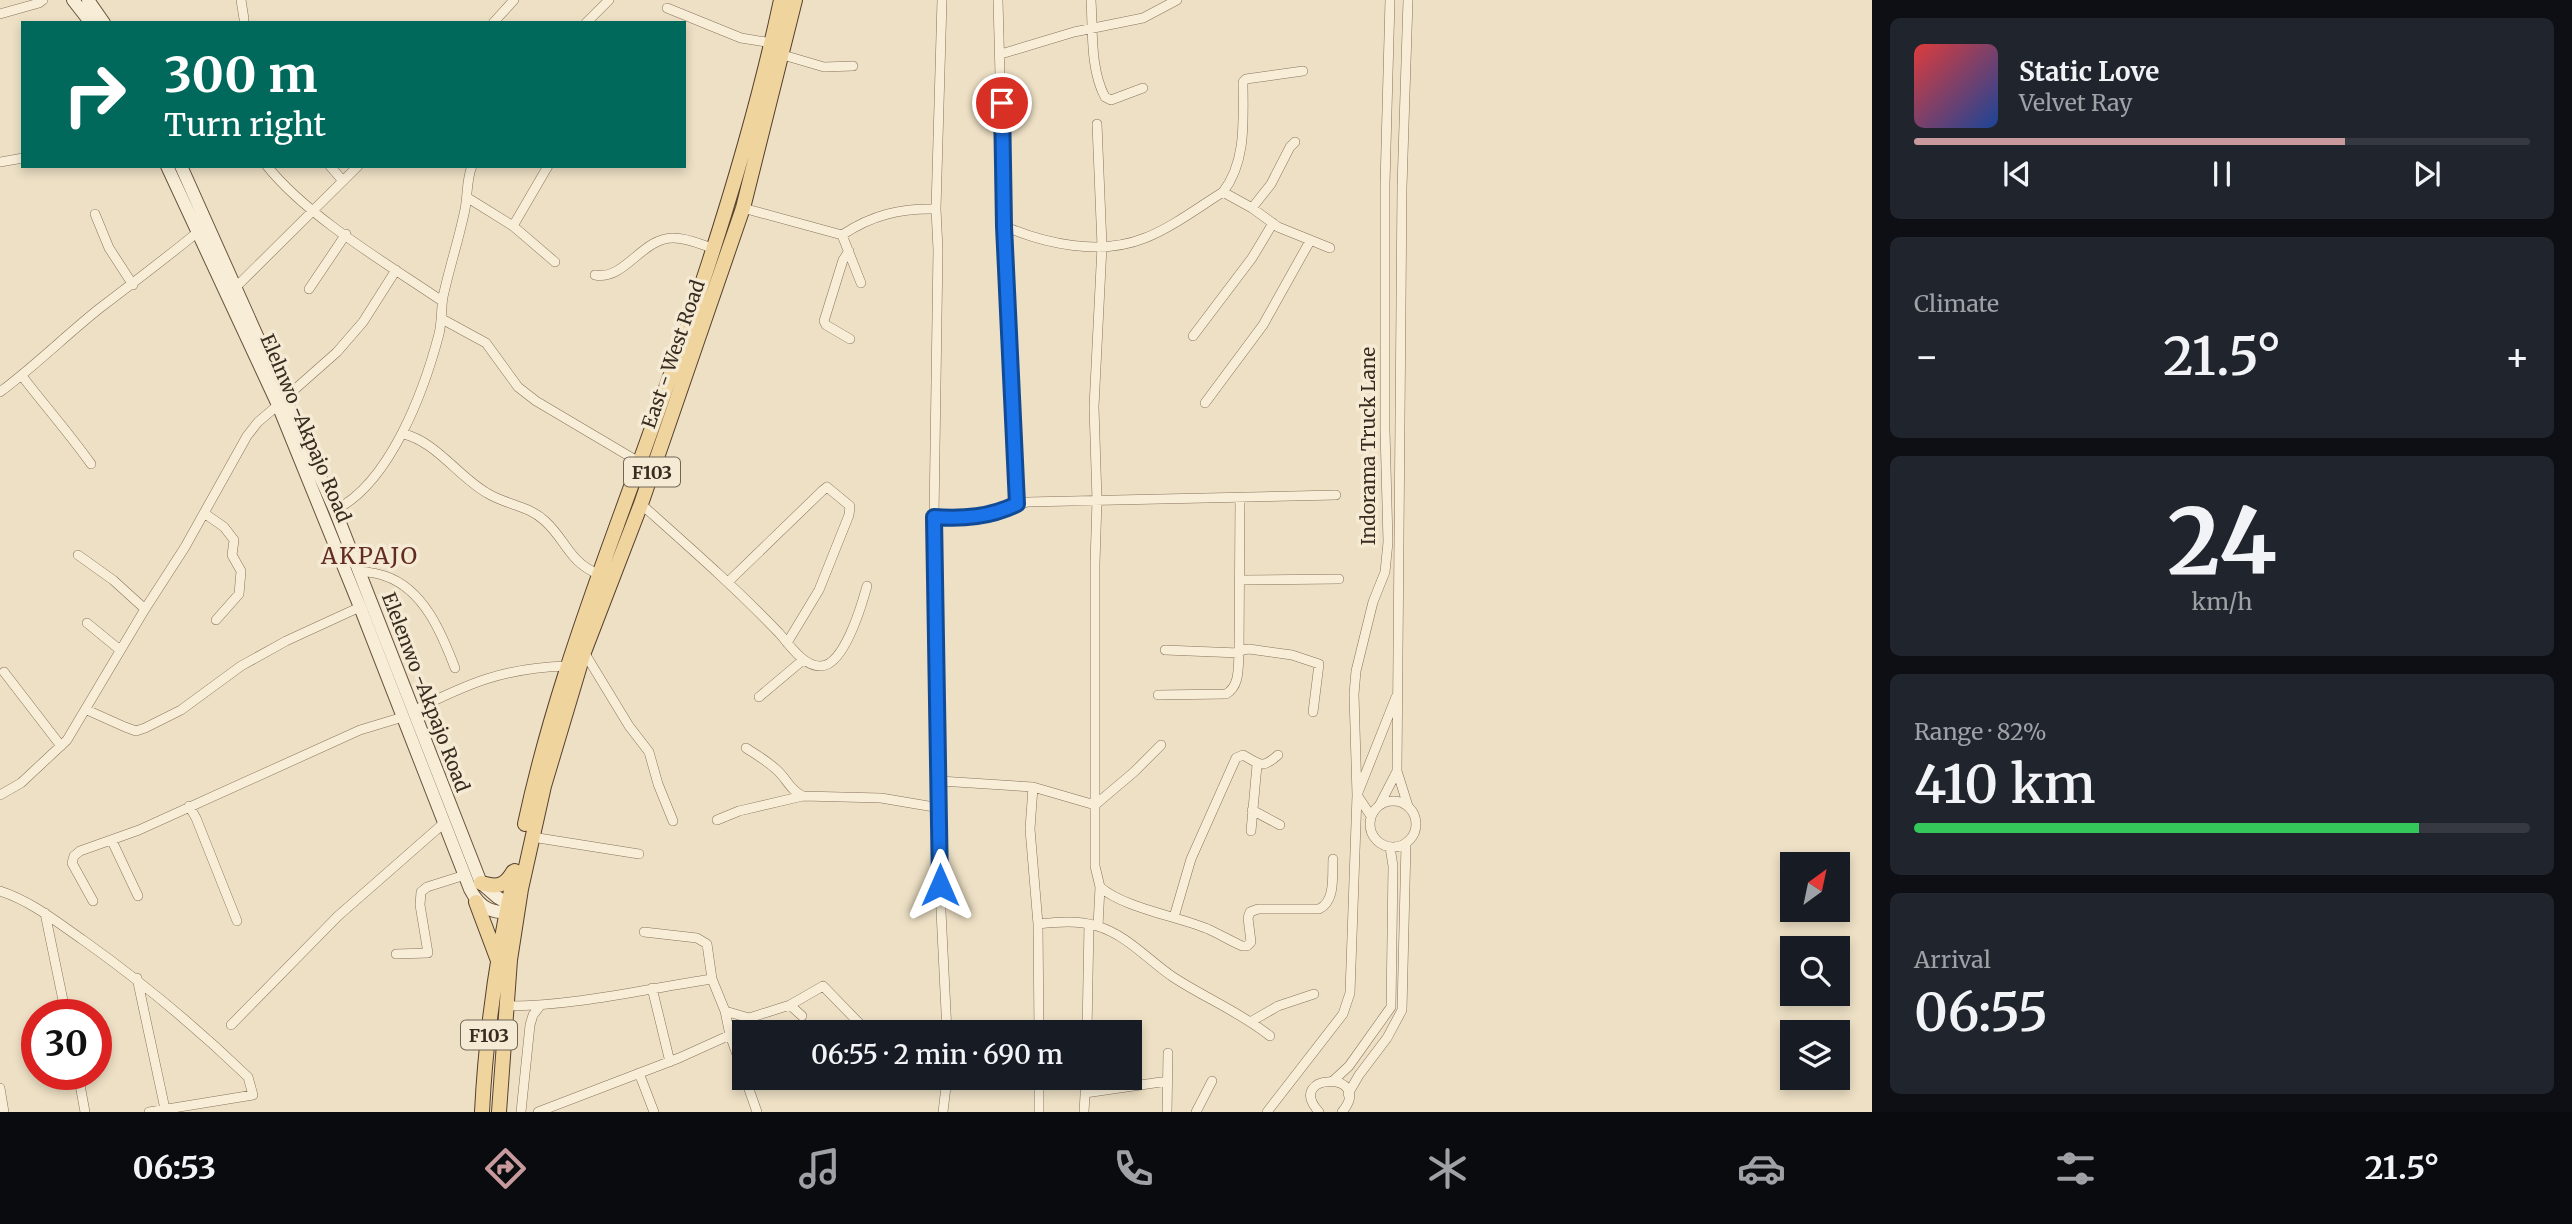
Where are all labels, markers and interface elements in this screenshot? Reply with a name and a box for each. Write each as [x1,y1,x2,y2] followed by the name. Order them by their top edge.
[164,44,318,105] text: 300 m
[49,49,140,140] icon: right
[2019,55,2159,88] text: Static Love
[972,73,1032,133] pin
[983,84,1021,122] icon: arrive
[2019,88,2132,117] text: Velvet Ray
[164,105,326,145] text: Turn right
[1998,155,2036,193] icon: previous
[2203,155,2241,193] icon: pause
[2408,155,2446,193] icon: next
[636,277,710,431] street label: East - West Road
[1914,289,1999,318] text: Climate
[2163,324,2281,389] text: 21.5°
[256,330,356,526] street label: Elelnwo -Akpajo Road
[1914,333,1939,380] text: −
[2505,333,2530,380] text: +
[1356,347,1380,545] street label: Indorama Truck Lane
[624,458,680,486] road number: F103
[2167,484,2277,599] text: 24
[320,541,419,570] district label: AKPAJO
[2192,587,2252,616] text: km/h
[377,589,475,795] street label: Elelenwo -Akpajo Road
[1914,717,2047,746] text: Range · 82%
[1914,752,2096,817] text: 410 km
[903,848,977,922] position arrow
[1780,852,1850,922] north arrow
[1780,852,1850,1090] map controls
[1780,936,1850,1006] button: search
[1914,945,1991,974] text: Arrival
[1914,980,2048,1045] text: 06:55
[21,999,112,1090] speed limit sign: 30
[461,1020,517,1050] road number: F103
[1780,1020,1850,1090] button: layers
[811,1038,1063,1071] text: 06:55 · 2 min · 690 m
[481,1144,530,1193] icon: directions
[795,1144,844,1193] icon: music
[1109,1144,1158,1193] icon: phone
[1423,1144,1472,1193] icon: climate
[1737,1144,1786,1193] icon: car
[2051,1144,2100,1193] icon: filters
[132,1148,216,1188] text: 06:53
[2365,1148,2439,1188] text: 21.5°

